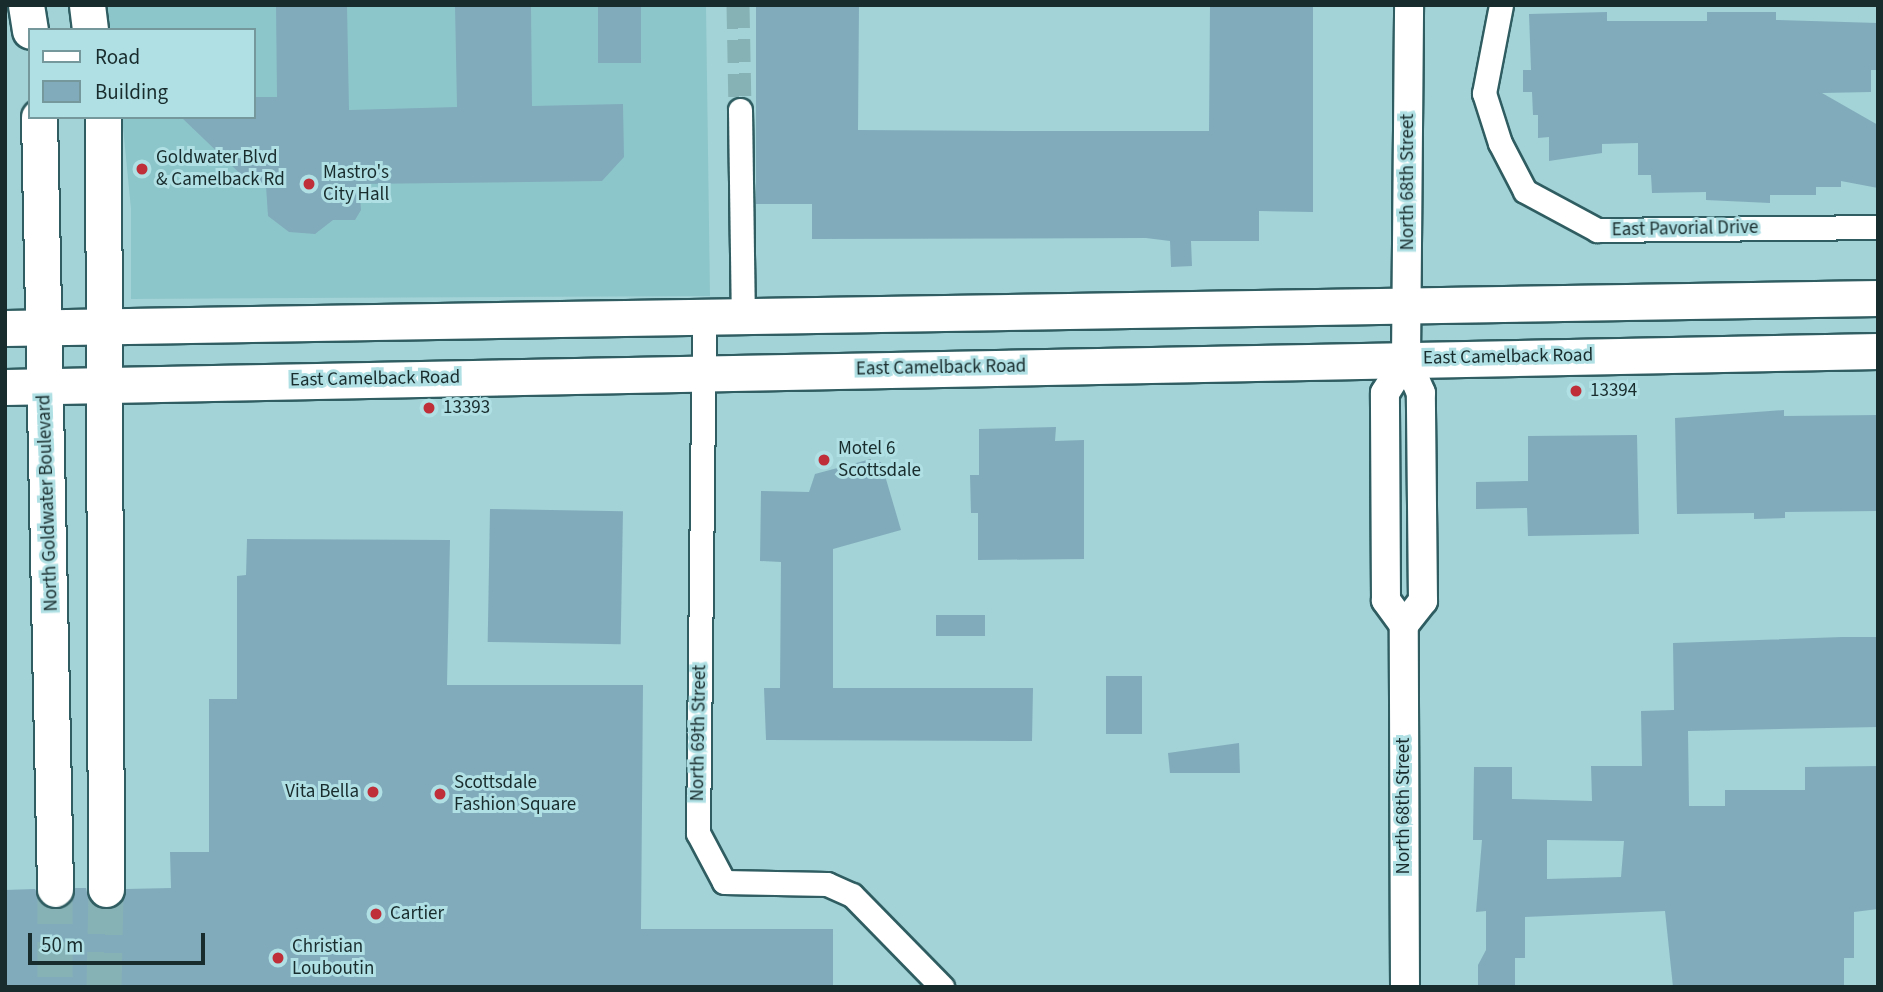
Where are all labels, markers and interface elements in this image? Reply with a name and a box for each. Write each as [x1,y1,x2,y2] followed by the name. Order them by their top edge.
[28,28,256,119] legend
[95,42,140,72] text: Road
[95,77,168,107] text: Building
[1397,114,1419,250] street label: North 68th Street
[156,147,285,191] place label: Goldwater Blvd & Camelback Rd
[134,161,150,177] marker: Goldwater Blvd & Camelback Rd
[323,162,389,206] place label: Mastro's City Hall
[301,176,317,192] marker: Mastro's City Hall
[1611,216,1759,242] street label: East Pavorial Drive
[1423,344,1593,370] street label: East Camelback Road
[856,355,1026,381] street label: East Camelback Road
[290,366,460,392] street label: East Camelback Road
[1590,380,1637,402] place label: 13394
[1568,383,1584,399] marker: 13394
[33,394,63,612] street label: North Goldwater Boulevard
[443,397,490,419] place label: 13393
[421,400,437,416] marker: 13393
[838,438,921,482] place label: Motel 6 Scottsdale
[816,452,832,468] marker: Motel 6 Scottsdale
[686,664,712,802] street label: North 69th Street
[1393,738,1415,874] street label: North 68th Street
[454,772,576,816] place label: Scottsdale Fashion Square
[285,781,359,803] place label: Vita Bella
[365,784,381,800] marker: Vita Bella
[432,786,448,802] marker: Scottsdale Fashion Square
[390,903,444,925] place label: Cartier
[368,906,384,922] marker: Cartier
[32,918,208,962] scale bar
[41,930,83,960] text: 50 m
[292,936,374,980] place label: Christian Louboutin
[270,950,286,966] marker: Christian Louboutin

